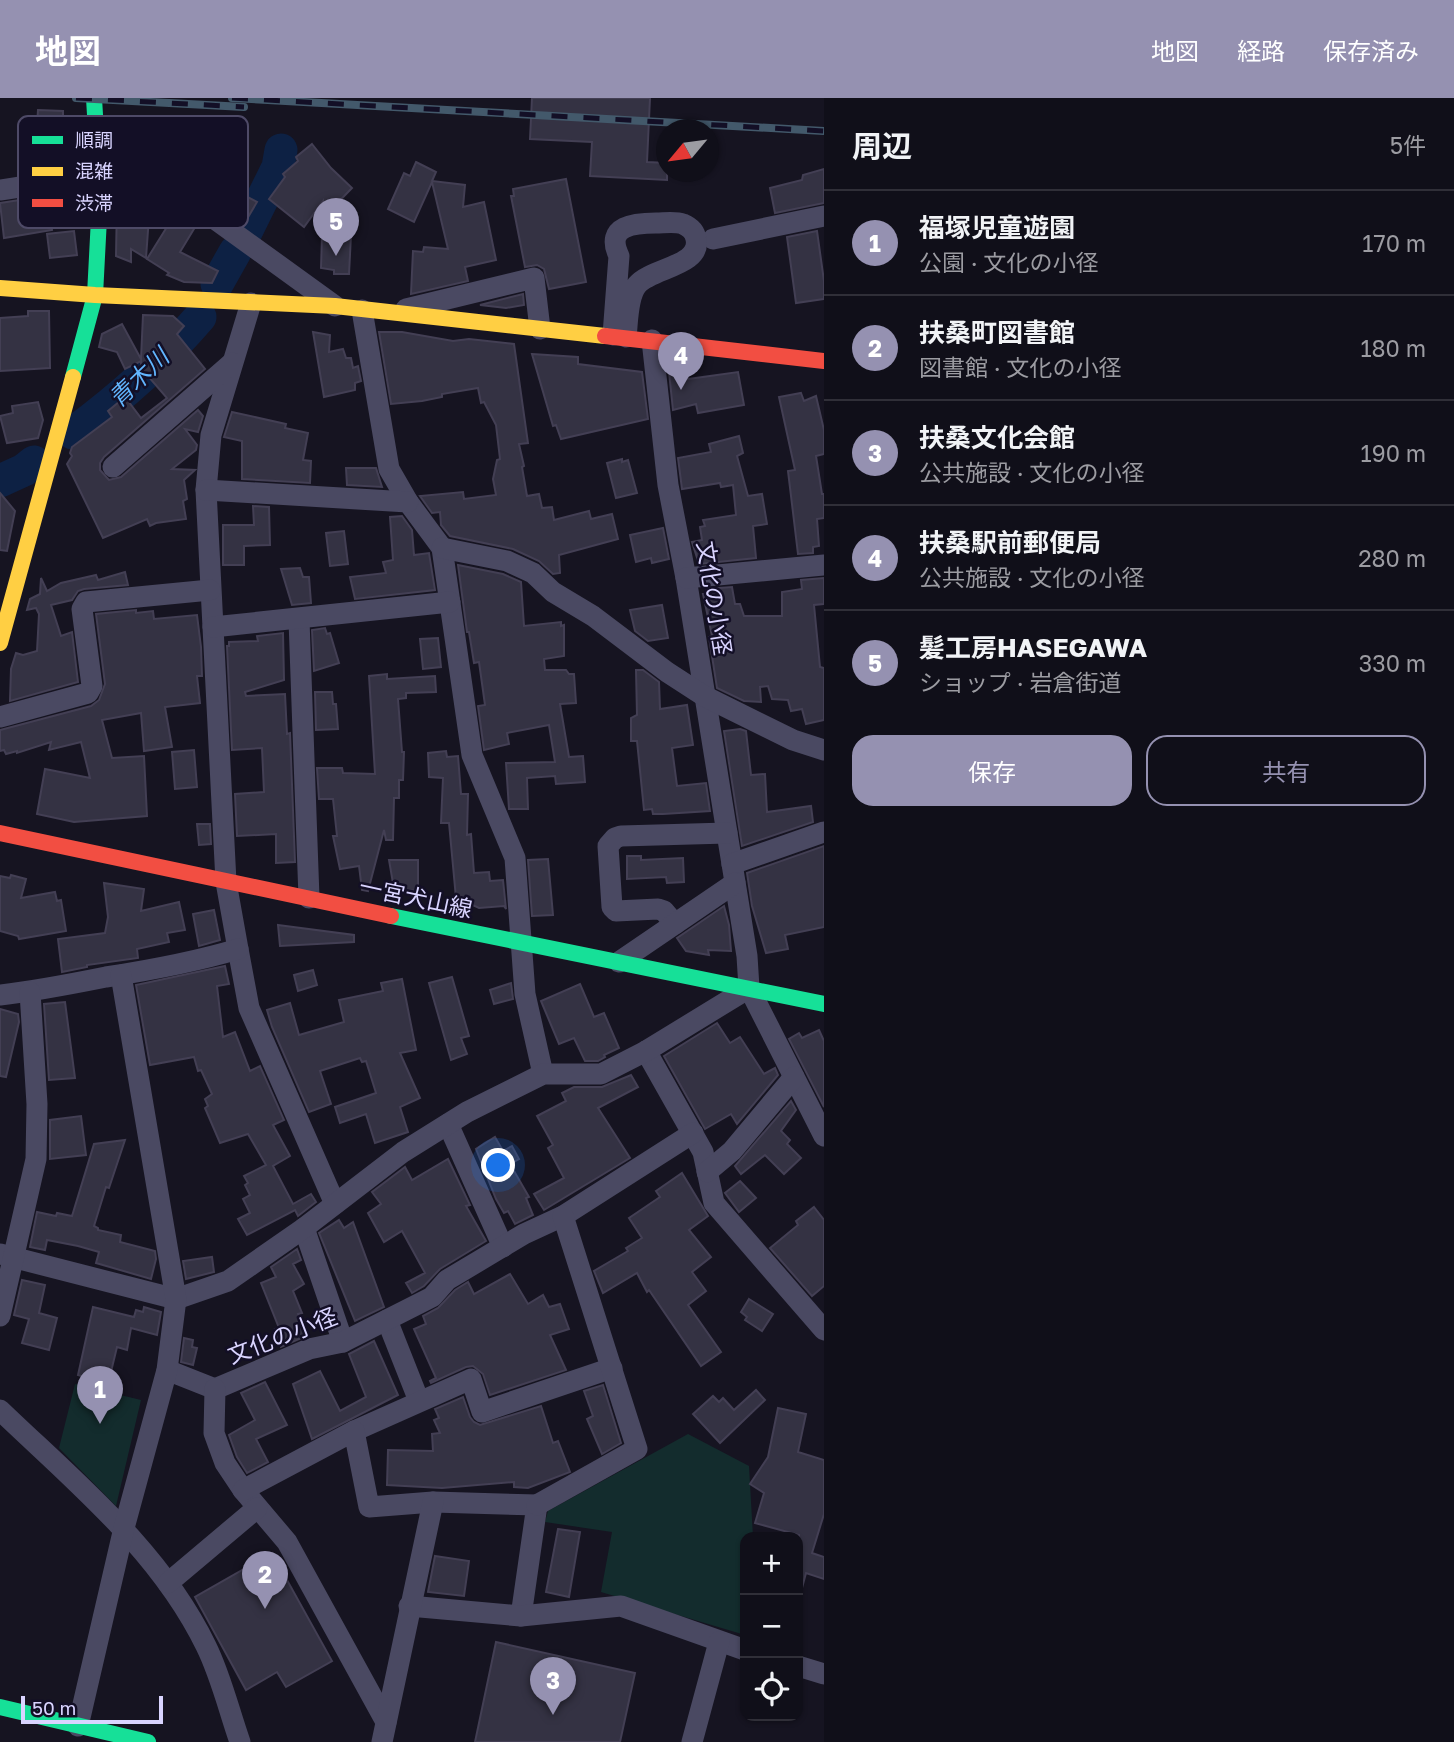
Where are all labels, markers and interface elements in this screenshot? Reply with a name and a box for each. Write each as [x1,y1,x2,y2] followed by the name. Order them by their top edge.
[35,31,101,70] text: 地図
[1151,36,1199,65] text: 地図
[1237,36,1285,65] text: 経路
[1323,36,1419,65] text: 保存済み
[18,116,248,228] legend
[656,119,719,182] north arrow
[75,128,113,151] text: 順調
[852,128,912,164] text: 周辺
[1390,131,1426,159] text: 5件
[75,159,113,182] text: 混雑
[75,191,113,214] text: 渋滞
[313,198,359,256] pin: 5
[919,212,1075,243] text: 福塚児童遊園
[869,229,881,257] text: 1
[1362,229,1426,257] text: 170 m
[919,248,1098,276] text: 公園 · 文化の小径
[919,317,1075,348] text: 扶桑町図書館
[658,332,704,390] pin: 4
[868,334,882,362] text: 2
[1360,334,1426,362] text: 180 m
[102,339,176,412] water label: 青木川
[919,353,1121,381] text: 図書館 · 文化の小径
[919,422,1075,453] text: 扶桑文化会館
[868,439,882,467] text: 3
[1361,439,1426,467] text: 190 m
[919,458,1144,486] text: 公共施設 · 文化の小径
[919,527,1101,558] text: 扶桑駅前郵便局
[692,539,738,657] street label: 文化の小径
[868,544,882,572] text: 4
[1358,544,1426,572] text: 280 m
[919,563,1144,591] text: 公共施設 · 文化の小径
[919,632,1147,663] text: 髪工房HASEGAWA
[868,649,882,677] text: 5
[1359,649,1426,677] text: 330 m
[919,668,1121,696] text: ショップ · 岩倉街道
[852,735,1132,806] button: 保存
[1146,735,1426,806] button: 共有
[357,871,475,923] street label: 一宮犬山線
[481,1148,515,1182] your location
[223,1301,341,1369] street label: 文化の小径
[77,1366,123,1424] pin: 1
[740,1532,803,1721] map controls
[740,1532,803,1595] button: +
[242,1551,288,1609] pin: 2
[740,1595,803,1658] button: −
[530,1657,576,1715] pin: 3
[740,1658,803,1721] button: locate
[21,1693,163,1725] scale bar
[32,1696,76,1719] text: 50 m

